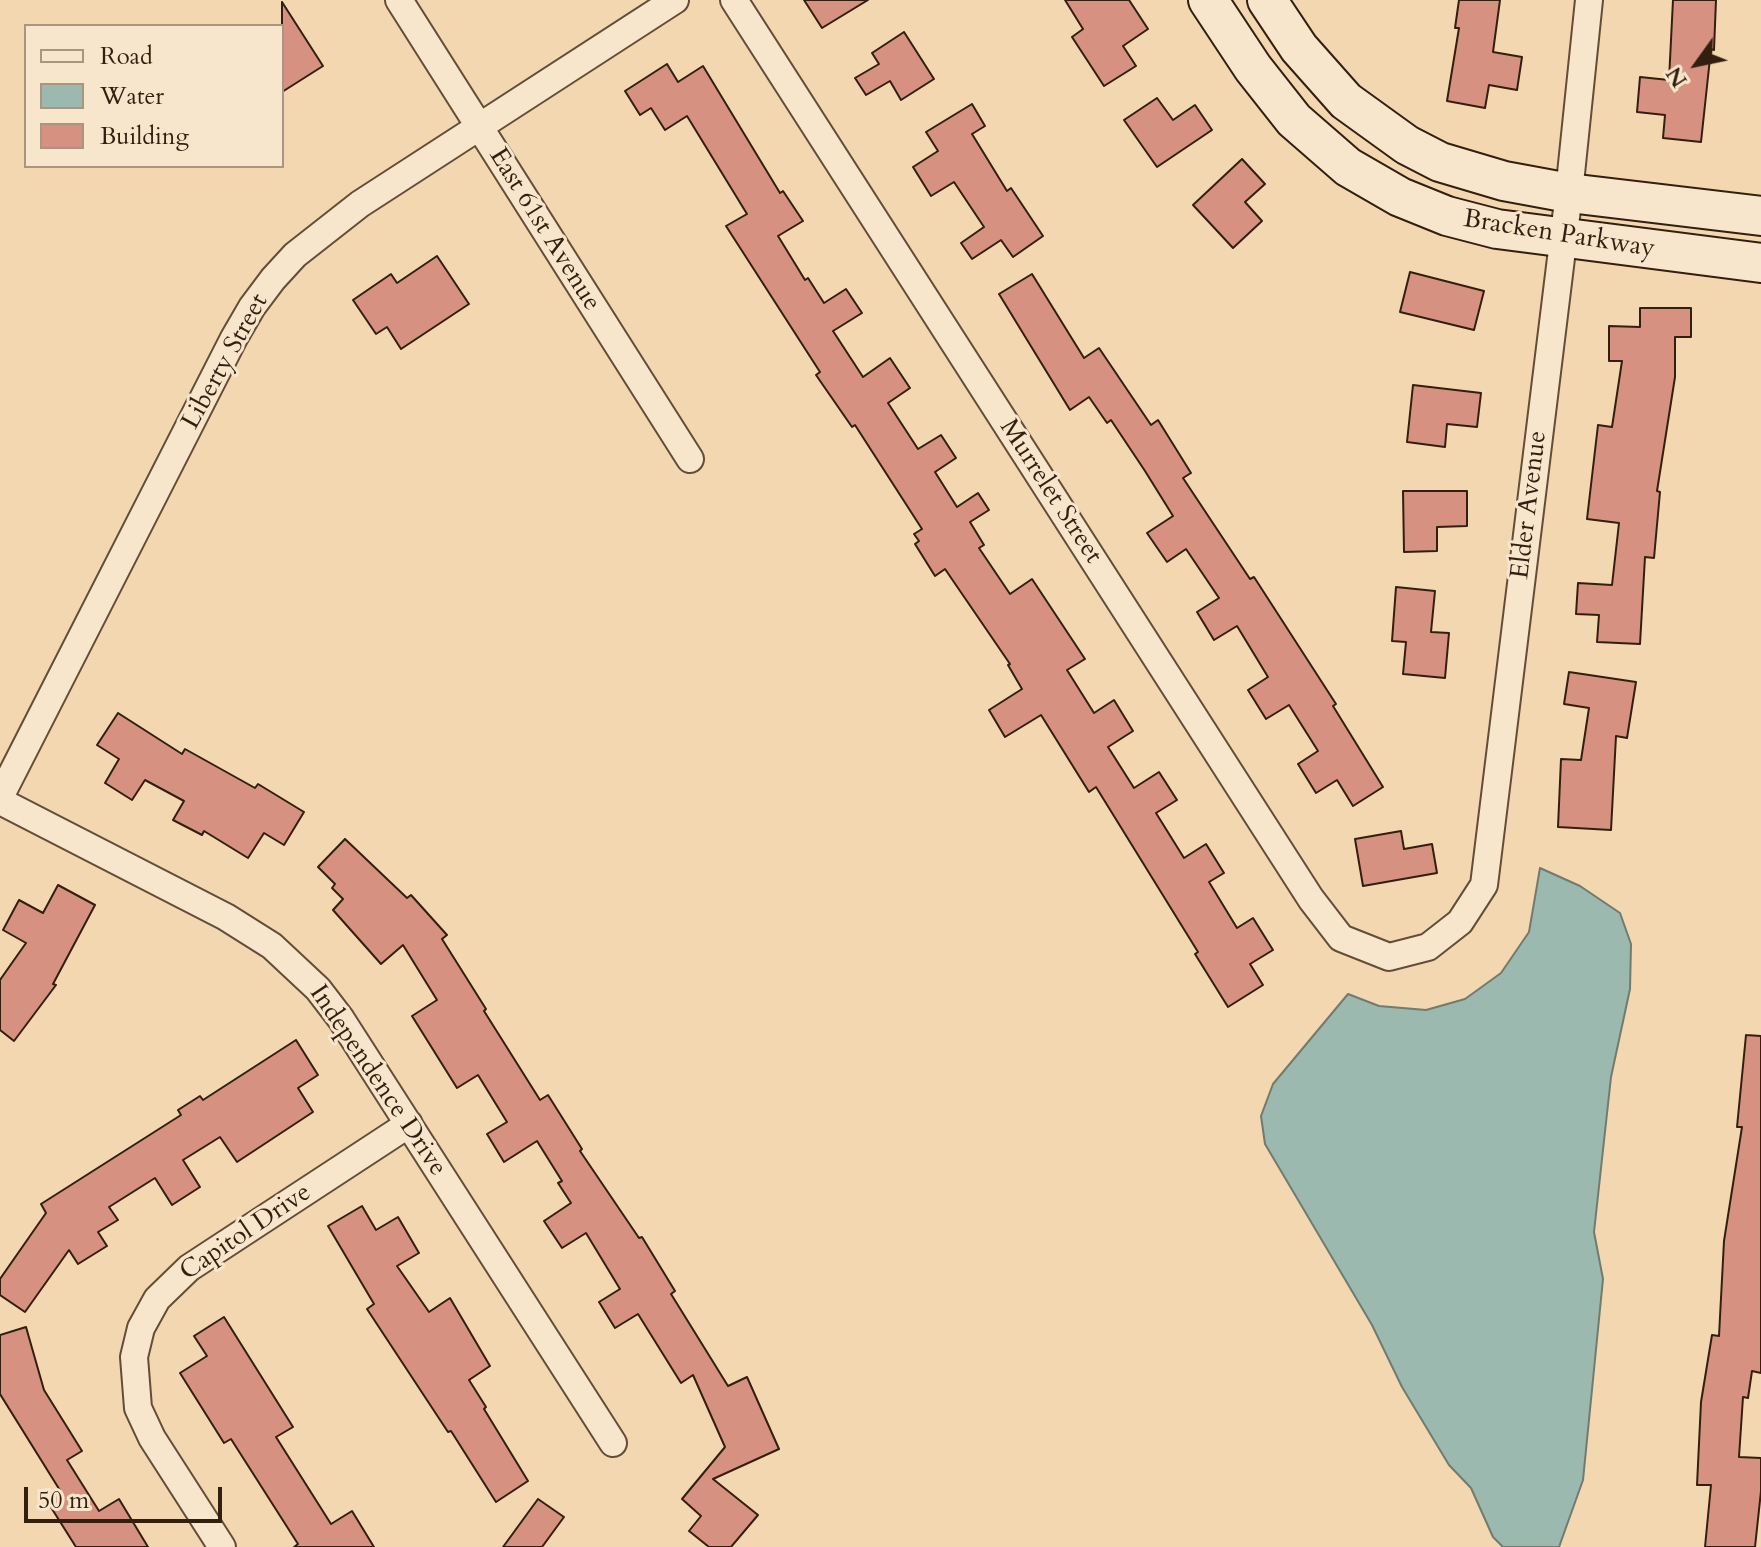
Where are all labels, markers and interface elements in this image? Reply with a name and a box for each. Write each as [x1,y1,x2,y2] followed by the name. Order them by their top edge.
[24,24,284,168] legend
[1657,24,1737,104] north arrow
[100,40,153,73] text: Road
[1659,61,1695,93] text: N
[100,80,164,113] text: Water
[100,120,189,153] text: Building
[481,143,607,317] street label: East 61st Avenue
[1461,204,1657,266] street label: Bracken Parkway
[176,289,276,435] street label: Liberty Street
[992,414,1108,570] street label: Murrelet Street
[1505,429,1555,581] street label: Elder Avenue
[302,980,452,1182] street label: Independence Drive
[175,1178,317,1288] street label: Capitol Drive
[28,1471,226,1521] scale bar
[38,1484,89,1517] text: 50 m

